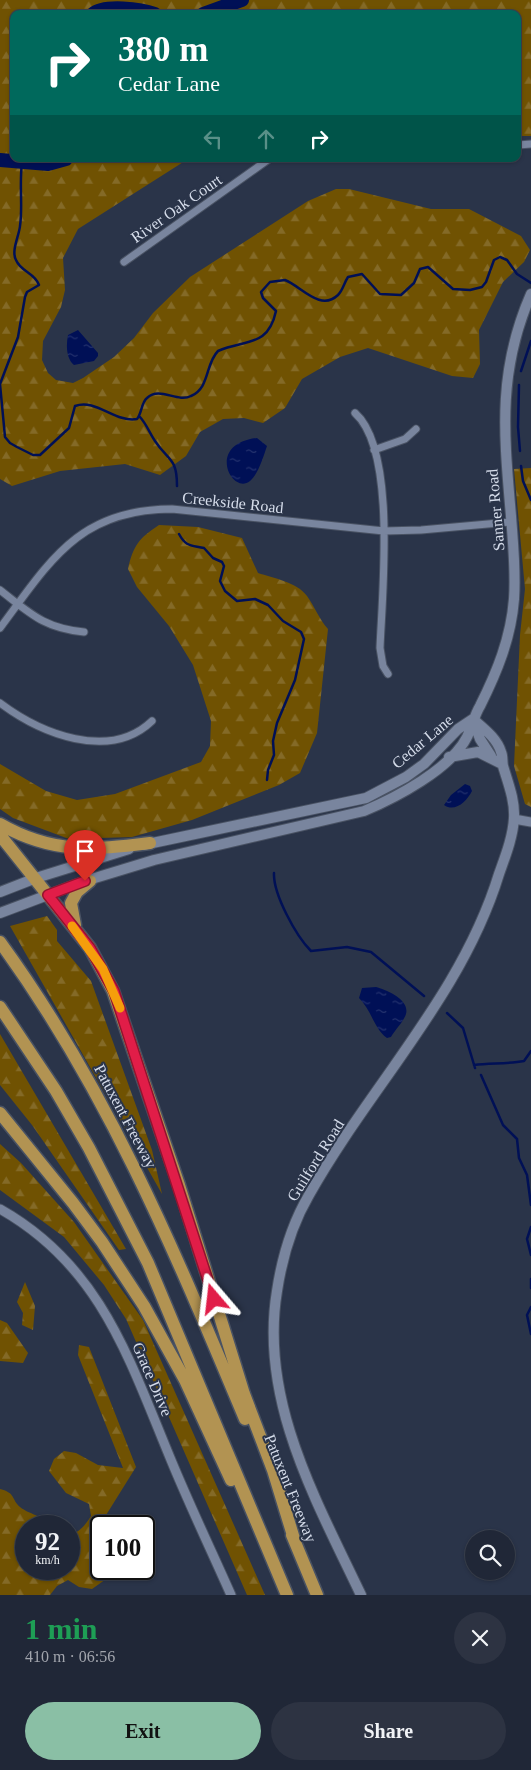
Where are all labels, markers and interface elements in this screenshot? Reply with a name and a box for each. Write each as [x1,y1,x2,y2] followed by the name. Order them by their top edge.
[35,30,100,95] icon: right
[118,30,208,69] text: 380 m
[118,71,220,96] text: Cedar Lane
[199,125,227,153] icon: left
[252,125,280,153] icon: ahead
[305,125,333,153] icon: right
[128,171,225,246] street label: River Oak Court
[483,468,508,552] street label: Sanner Road
[181,489,284,516] street label: Creekside Road
[388,711,456,772] street label: Cedar Lane
[64,830,106,881] pin
[71,837,99,865] icon: arrive
[90,1061,160,1171] street label: Patuxent Freeway
[284,1116,347,1204] street label: Guilford Road
[187,1272,239,1324] position arrow
[129,1340,176,1419] street label: Grace Drive
[260,1432,320,1545] street label: Patuxent Freeway
[90,1515,155,1580] speed limit sign: 100
[35,1528,60,1555] text: 92
[465,1530,515,1580] map controls
[465,1530,515,1580] button: search
[35,1553,60,1567] text: km/h
[25,1612,98,1645] text: 1 min
[454,1612,506,1664] button: close
[25,1648,115,1665] text: 410 m · 06:56
[25,1702,261,1760] button: Exit
[271,1702,506,1760] button: Share

